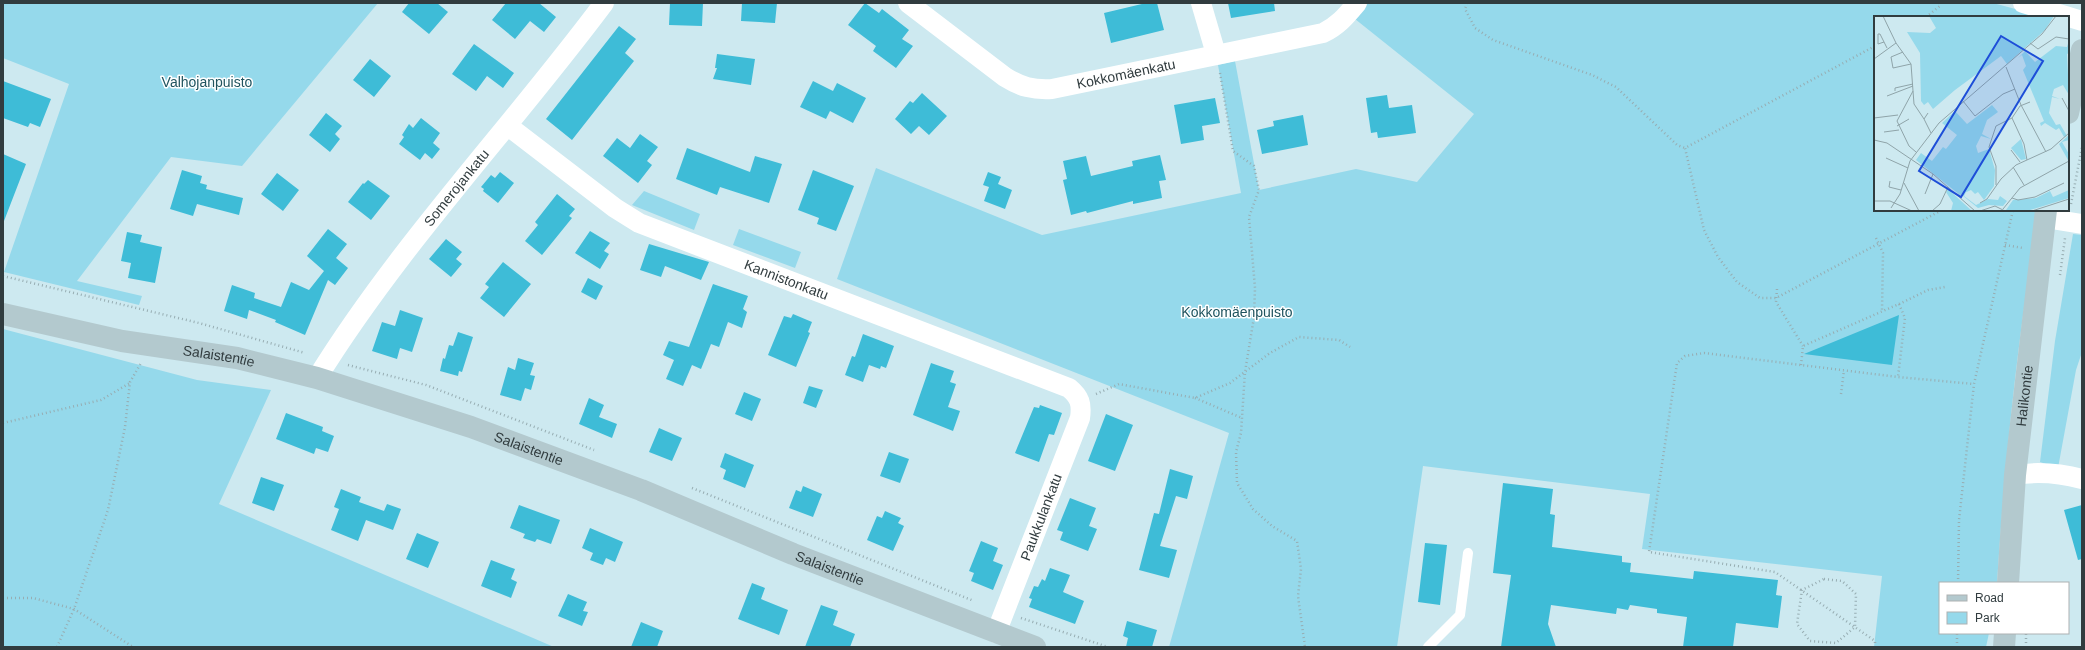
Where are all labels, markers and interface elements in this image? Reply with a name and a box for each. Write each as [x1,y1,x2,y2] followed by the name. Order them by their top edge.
[1874,16,2069,211] inset map
[1075,56,1177,92] street label: Kokkomäenkatu
[162,74,253,90] park label: Valhojanpuisto
[421,146,492,229] street label: Somerojankatu
[742,256,831,303] street label: Kannistonkatu
[1181,304,1293,320] park label: Kokkomäenpuisto
[182,342,257,370] street label: Salaistentie
[2013,364,2036,427] street label: Halikontie
[492,428,566,469] street label: Salaistentie
[1017,471,1065,563] street label: Paukkulankatu
[793,548,867,589] street label: Salaistentie
[1939,582,2069,634] legend
[1975,591,2004,605] text: Road
[1975,611,2001,625] text: Park

